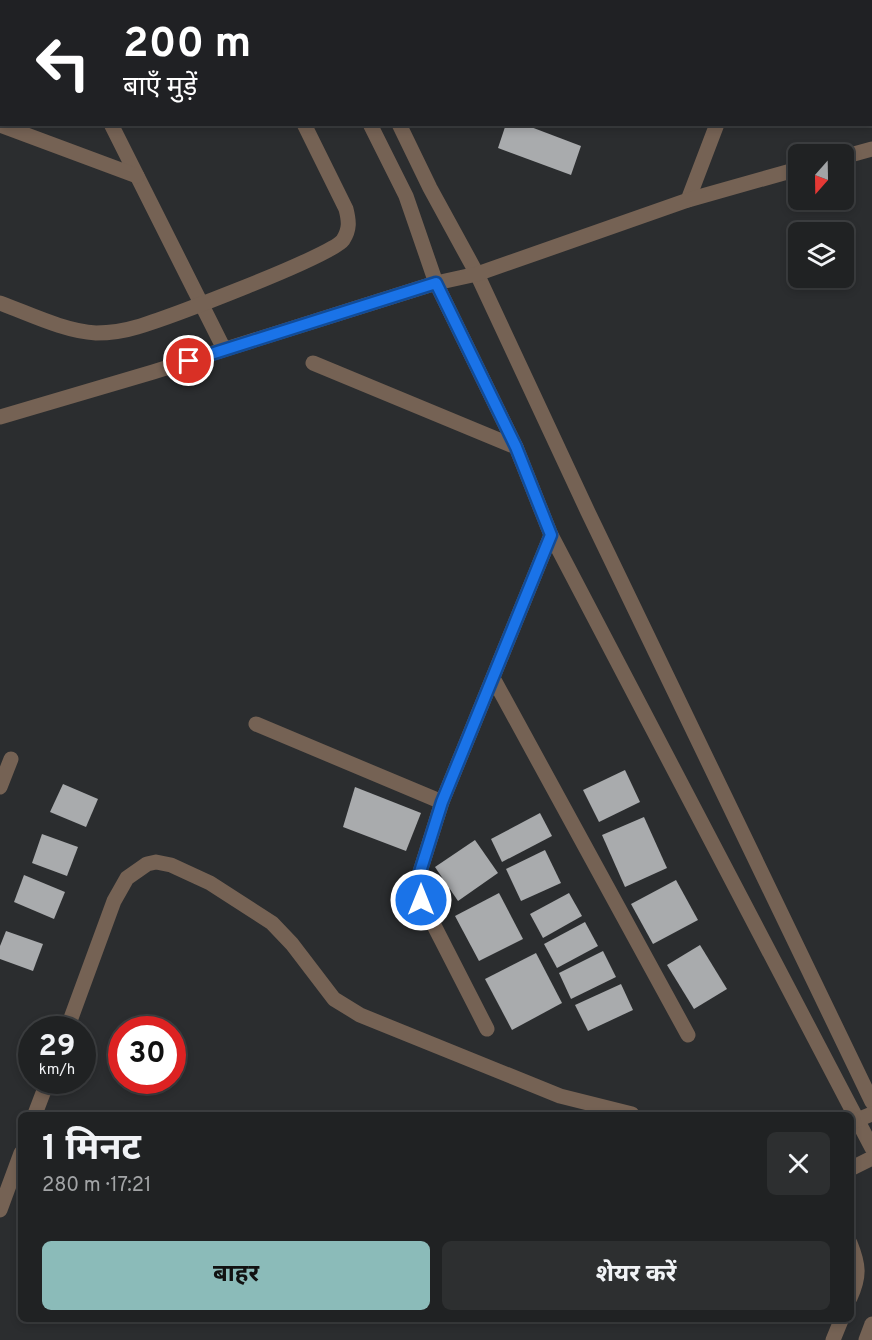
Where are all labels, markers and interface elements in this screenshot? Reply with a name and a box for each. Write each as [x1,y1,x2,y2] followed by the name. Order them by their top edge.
[123,19,251,72] text: 200 m
[24,24,102,102] icon: left
[123,71,197,105] text: बाएँ मुड़ें
[788,144,854,210] north arrow
[788,144,854,288] map controls
[788,222,854,288] button: layers
[163,335,214,386] pin
[172,344,205,377] icon: arrive
[389,868,453,932] position arrow
[108,1016,186,1094] speed limit sign: 30
[39,1029,75,1066] text: 29
[39,1061,75,1080] text: km/h
[42,1127,141,1173] text: 1 मिनट
[767,1132,830,1195] button: close
[42,1173,151,1199] text: 280 m · 17:21
[42,1241,430,1310] button: बाहर
[442,1241,830,1310] button: शेयर करें

